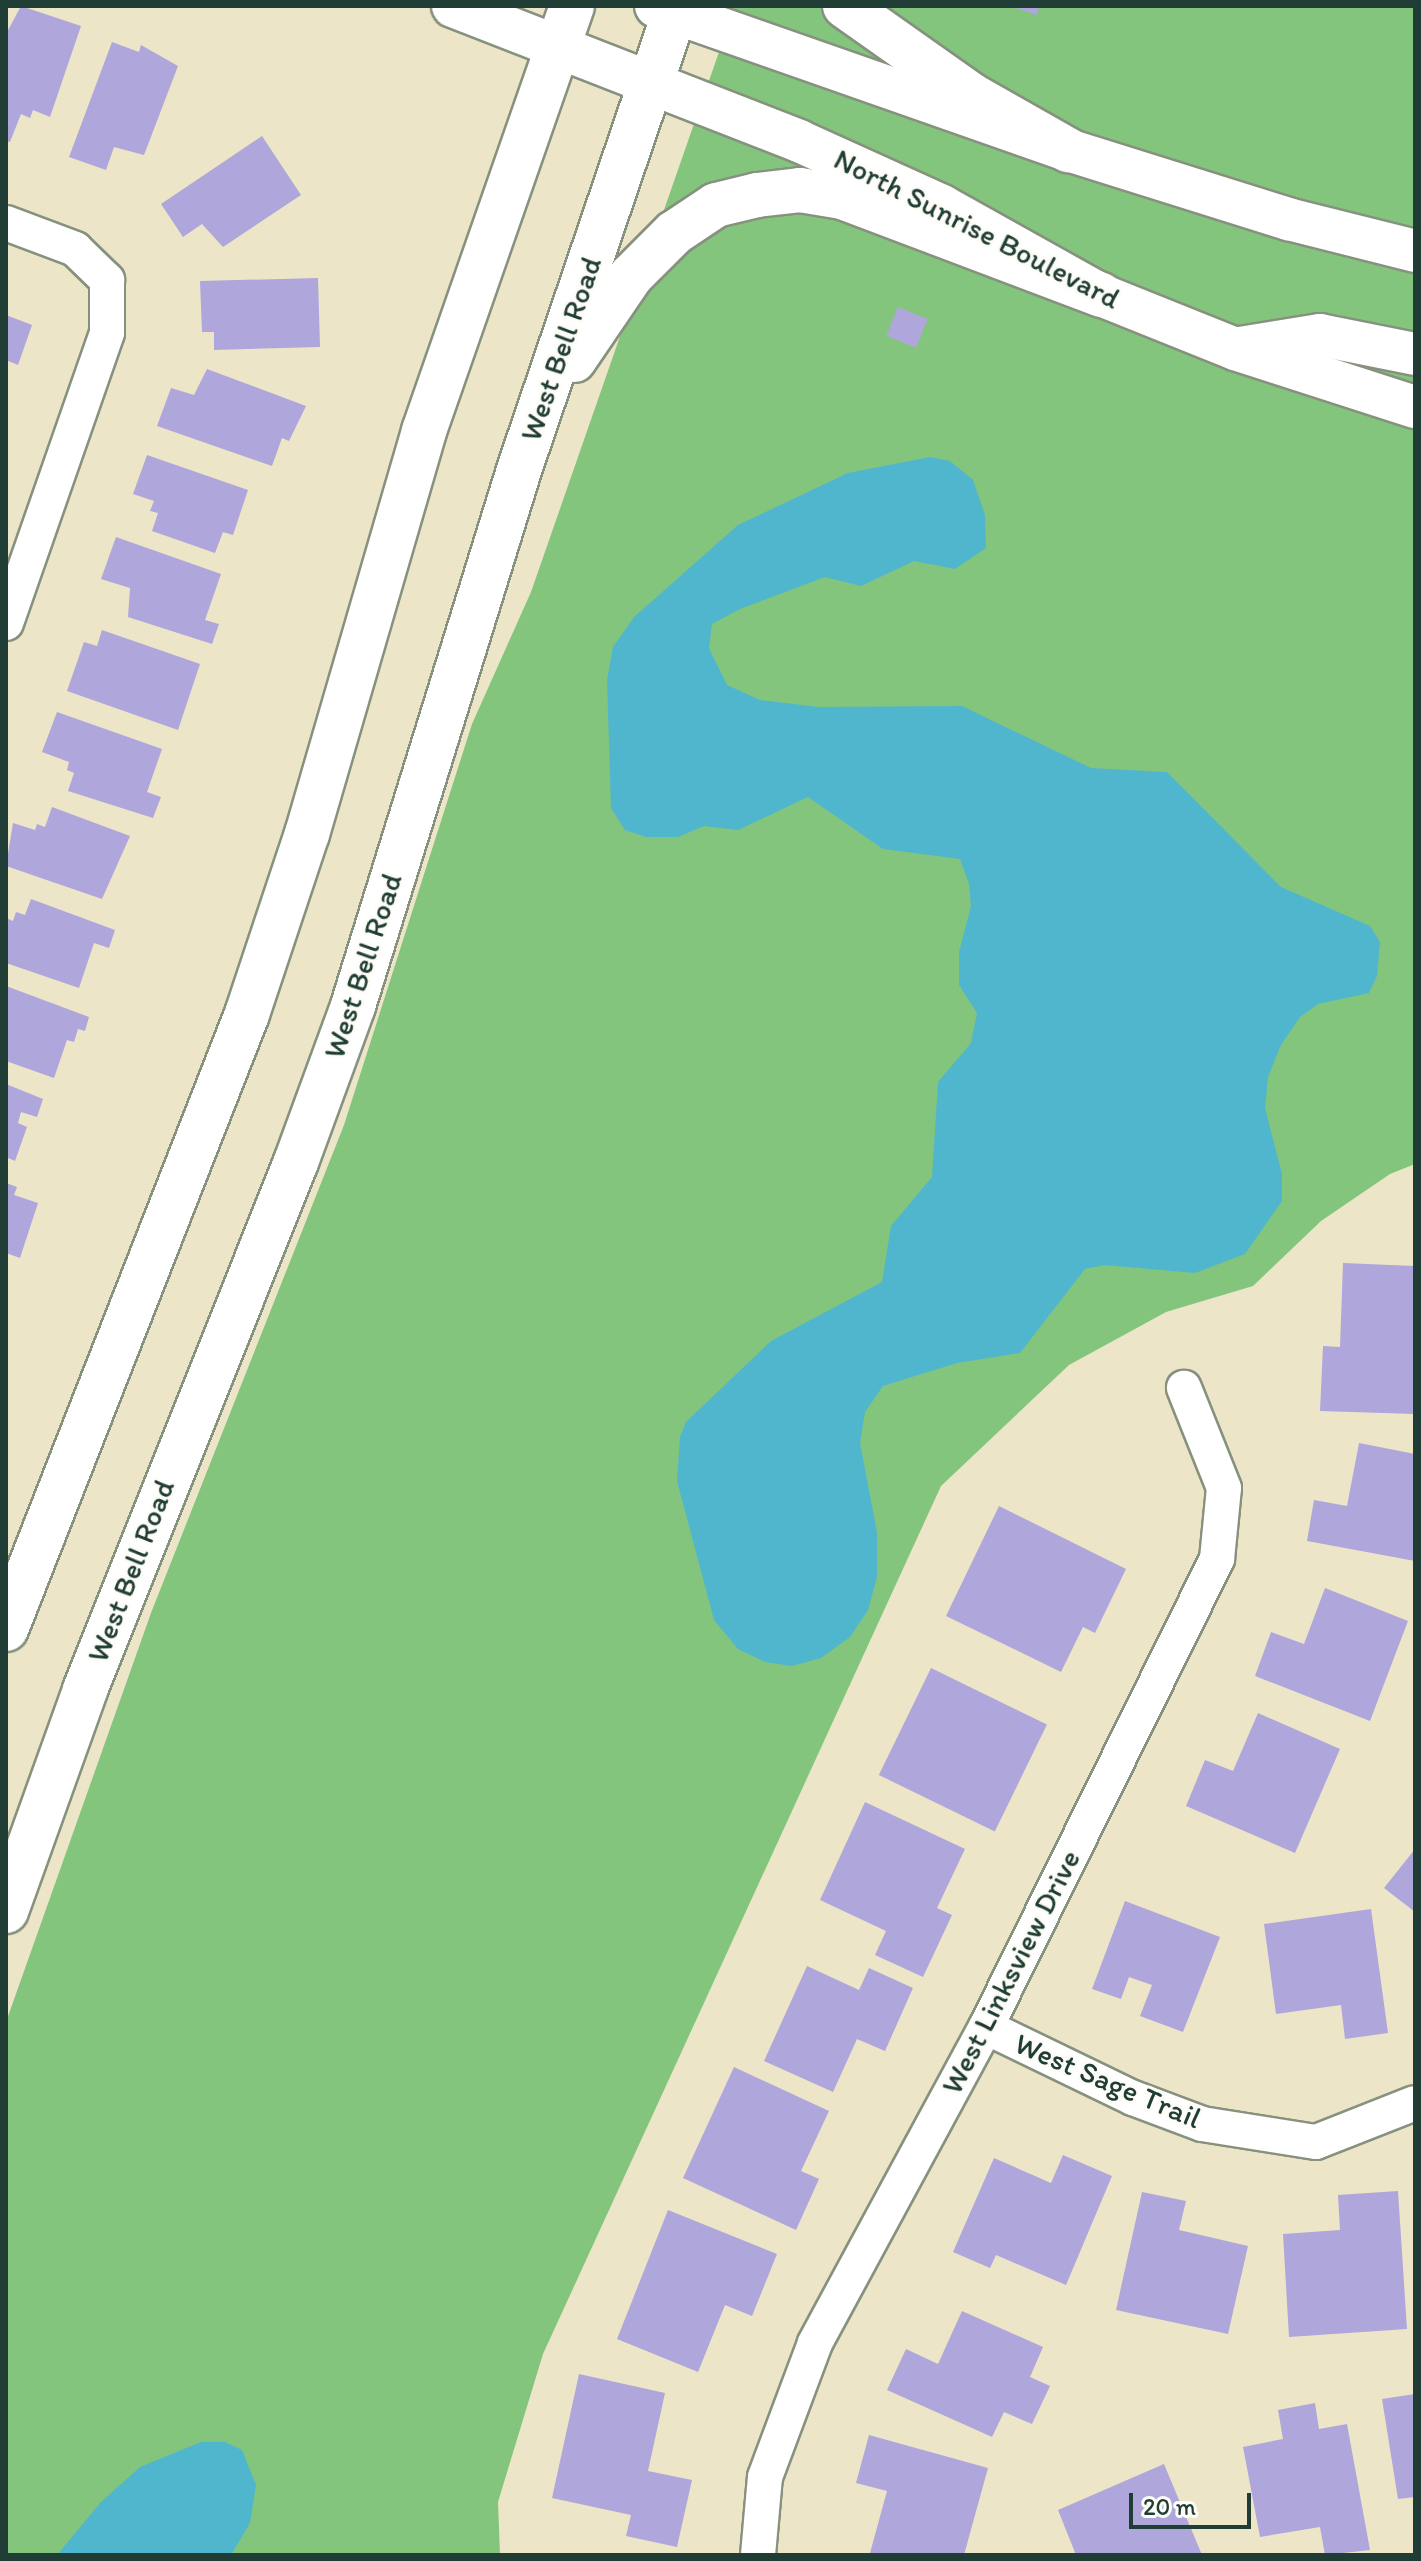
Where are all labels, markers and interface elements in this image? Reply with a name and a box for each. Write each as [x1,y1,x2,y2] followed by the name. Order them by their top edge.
[827,141,1127,317] street label: North Sunrise Boulevard
[513,252,609,446] street label: West Bell Road
[316,869,410,1063] street label: West Bell Road
[80,1475,182,1667] street label: West Bell Road
[934,1844,1088,2100] street label: West Linksview Drive
[1010,2026,1206,2136] street label: West Sage Trail
[1133,2477,1255,2527] scale bar
[1143,2492,1196,2521] text: 20 m

